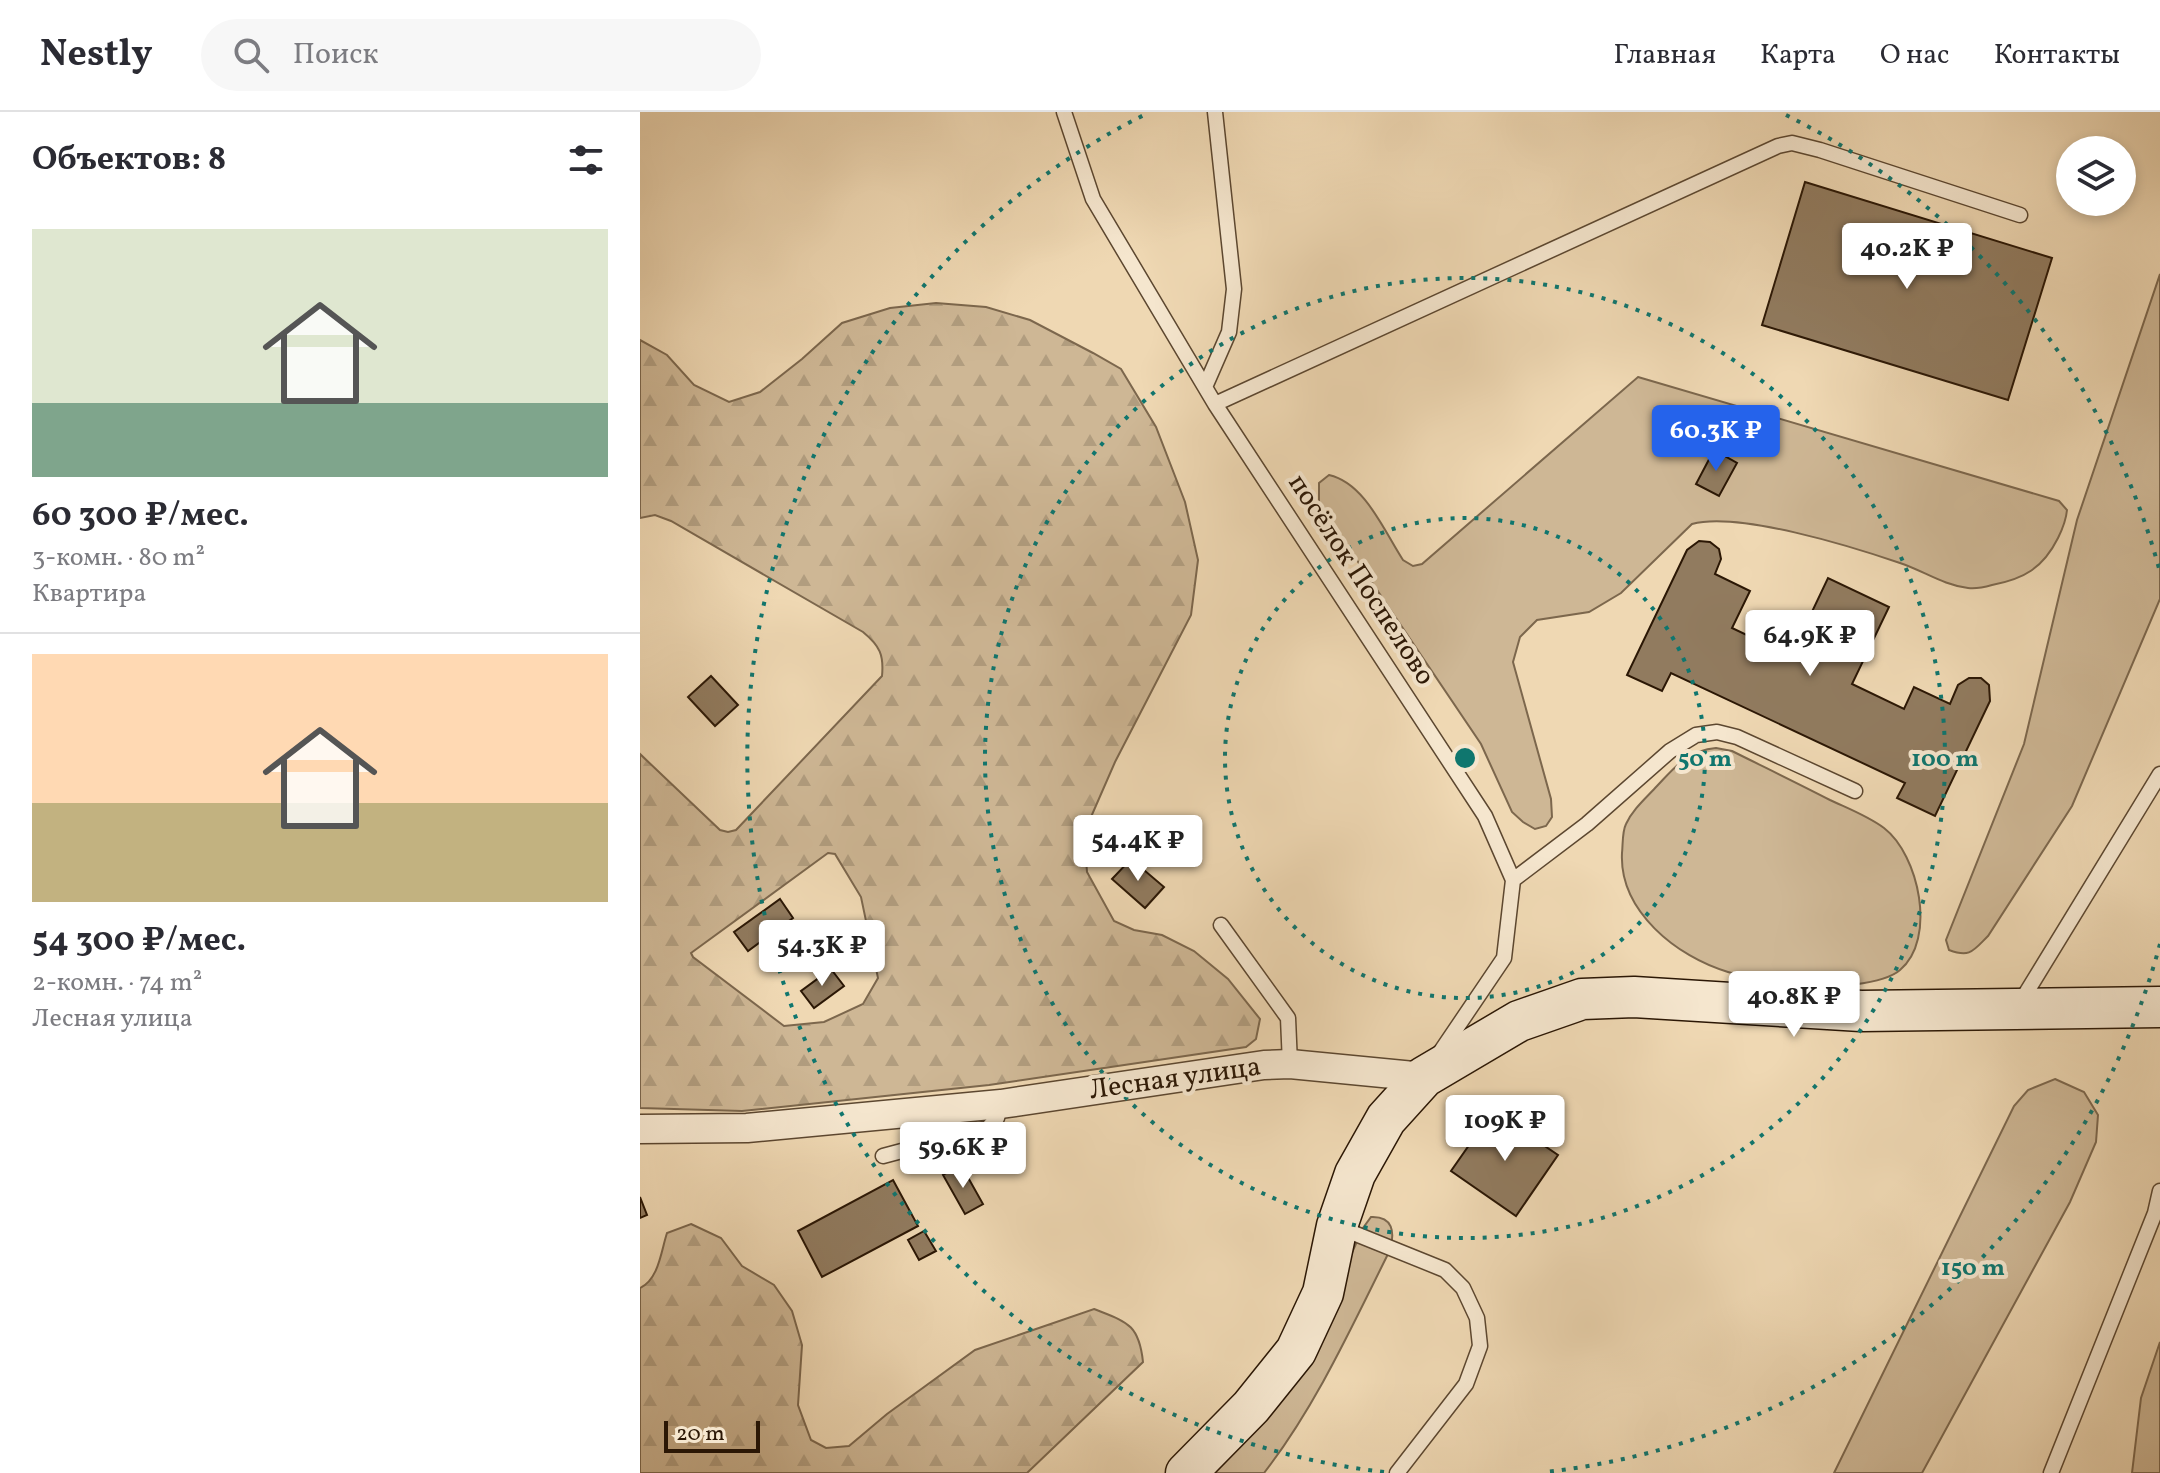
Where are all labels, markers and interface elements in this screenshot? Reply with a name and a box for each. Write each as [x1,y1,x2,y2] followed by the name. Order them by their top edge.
[201,19,761,91] search box
[40,29,153,82] text: Nestly
[229,33,273,77] icon: search
[293,34,379,76] text: Поиск
[1614,36,1716,75] text: Главная
[1760,36,1836,75] text: Карта
[1880,36,1950,75] text: О нас
[1994,36,2120,75] text: Контакты
[2056,136,2136,216] map controls
[2056,136,2136,216] button: layers
[32,137,226,184] text: Объектов: 8
[564,138,608,182] icon: filters
[1833,223,1981,291] pin: 40.2K ₽
[1860,231,1954,267] text: 40.2K ₽
[248,281,392,425] icon: home
[1642,405,1790,473] pin: 60.3K ₽
[1670,413,1762,449] text: 60.3K ₽
[1278,467,1444,693] street label: посёлок Поспелово
[32,493,249,540] text: 60 300 ₽/мес.
[32,540,205,576] text: 3-комн. · 80 m²
[32,576,146,612] text: Квартира
[1736,610,1884,678] pin: 64.9K ₽
[1763,618,1857,654] text: 64.9K ₽
[248,706,392,850] icon: home
[1678,743,1732,777] text: 50 m
[1911,743,1979,777] text: 100 m
[1451,744,1479,772] centre of rings
[1064,815,1212,883] pin: 54.4K ₽
[1091,823,1185,859] text: 54.4K ₽
[32,918,246,965] text: 54 300 ₽/мес.
[748,920,896,988] pin: 54.3K ₽
[777,928,867,964] text: 54.3K ₽
[32,965,202,1001] text: 2-комн. · 74 m²
[1720,971,1868,1039] pin: 40.8K ₽
[1747,979,1841,1015] text: 40.8K ₽
[32,1001,193,1037] text: Лесная улица
[1087,1048,1263,1110] street label: Лесная улица
[1440,1095,1570,1163] pin: 109K ₽
[1464,1103,1546,1139] text: 109K ₽
[889,1122,1037,1190] pin: 59.6K ₽
[918,1130,1008,1166] text: 59.6K ₽
[1941,1252,2005,1286] text: 150 m
[664,1417,760,1453] scale bar
[676,1419,725,1450] text: 20 m

